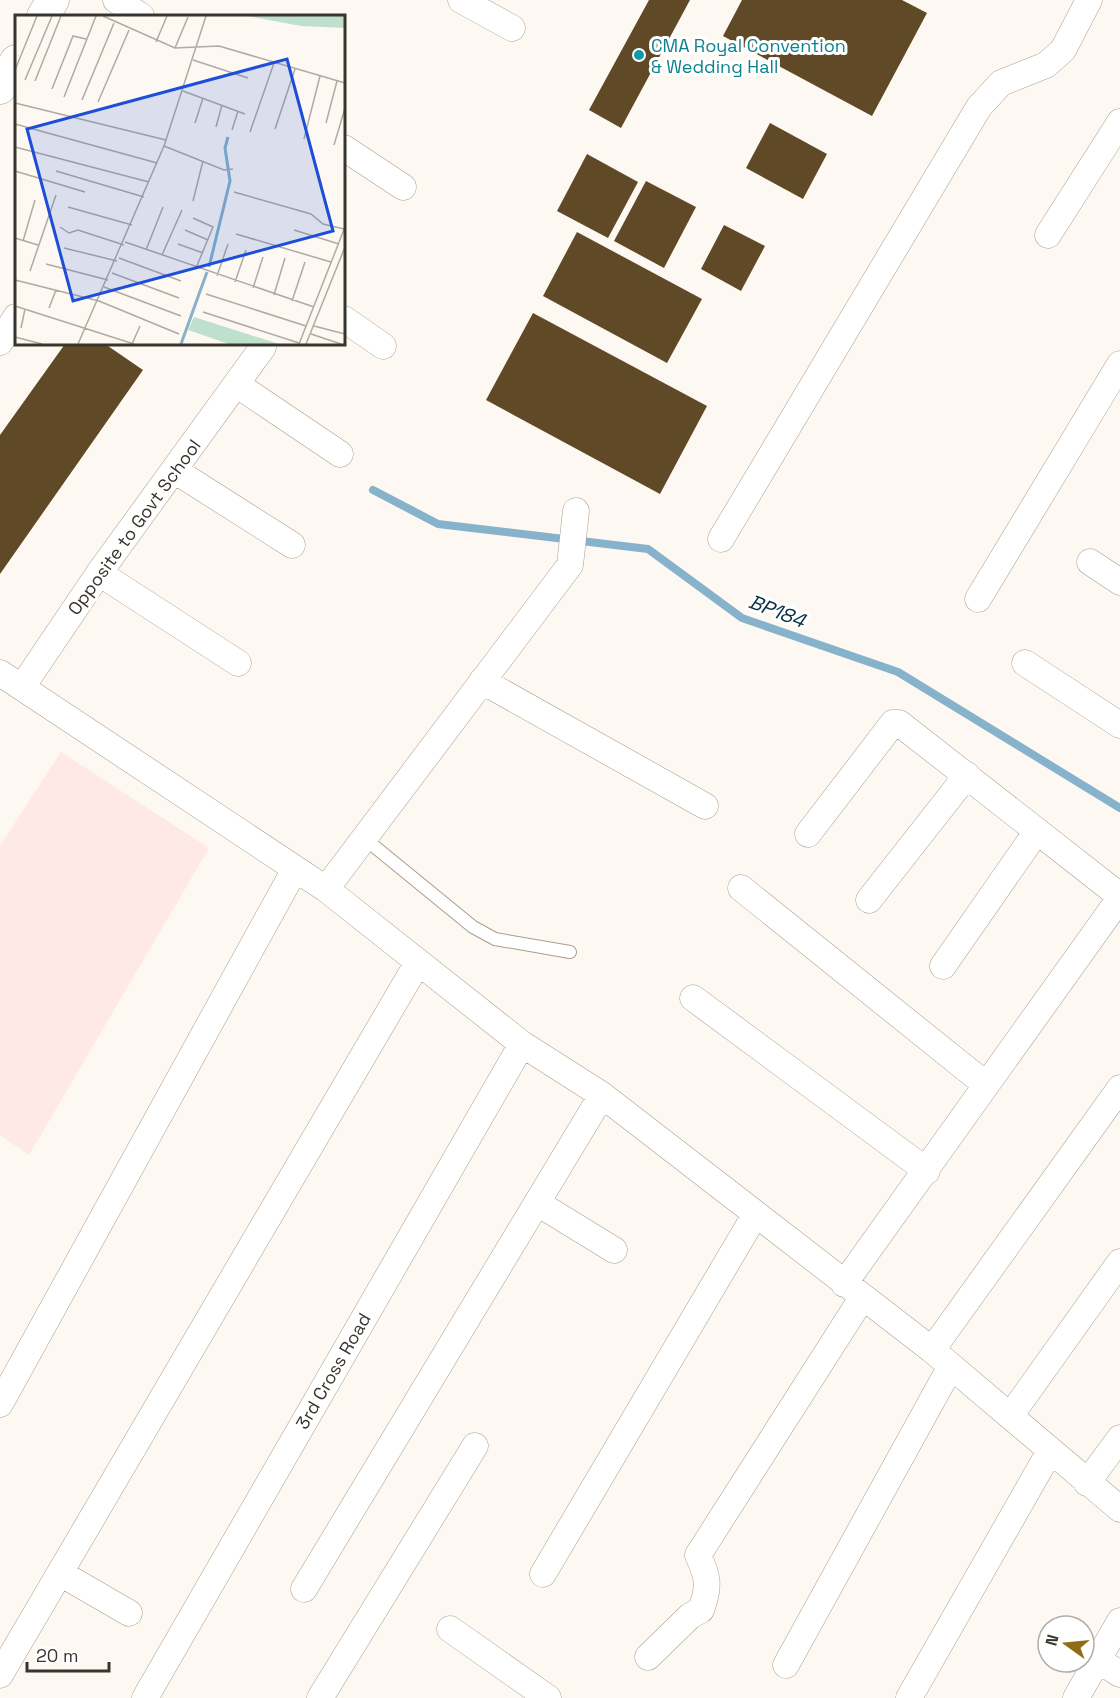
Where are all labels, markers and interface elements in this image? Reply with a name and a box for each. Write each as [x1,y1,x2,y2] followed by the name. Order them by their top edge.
[15,15,345,345] inset map
[651,34,846,78] place label: CMA Royal Convention & Wedding Hall
[632,48,646,62] marker: CMA Royal Convention & Wedding Hall
[62,435,206,619] street label: Opposite to Govt School
[745,588,810,634] water label: BP184
[290,1309,376,1433] street label: 3rd Cross Road
[1036,1614,1096,1674] north arrow
[1040,1632,1064,1648] text: N
[27,1635,110,1673] scale bar
[36,1644,79,1667] text: 20 m

